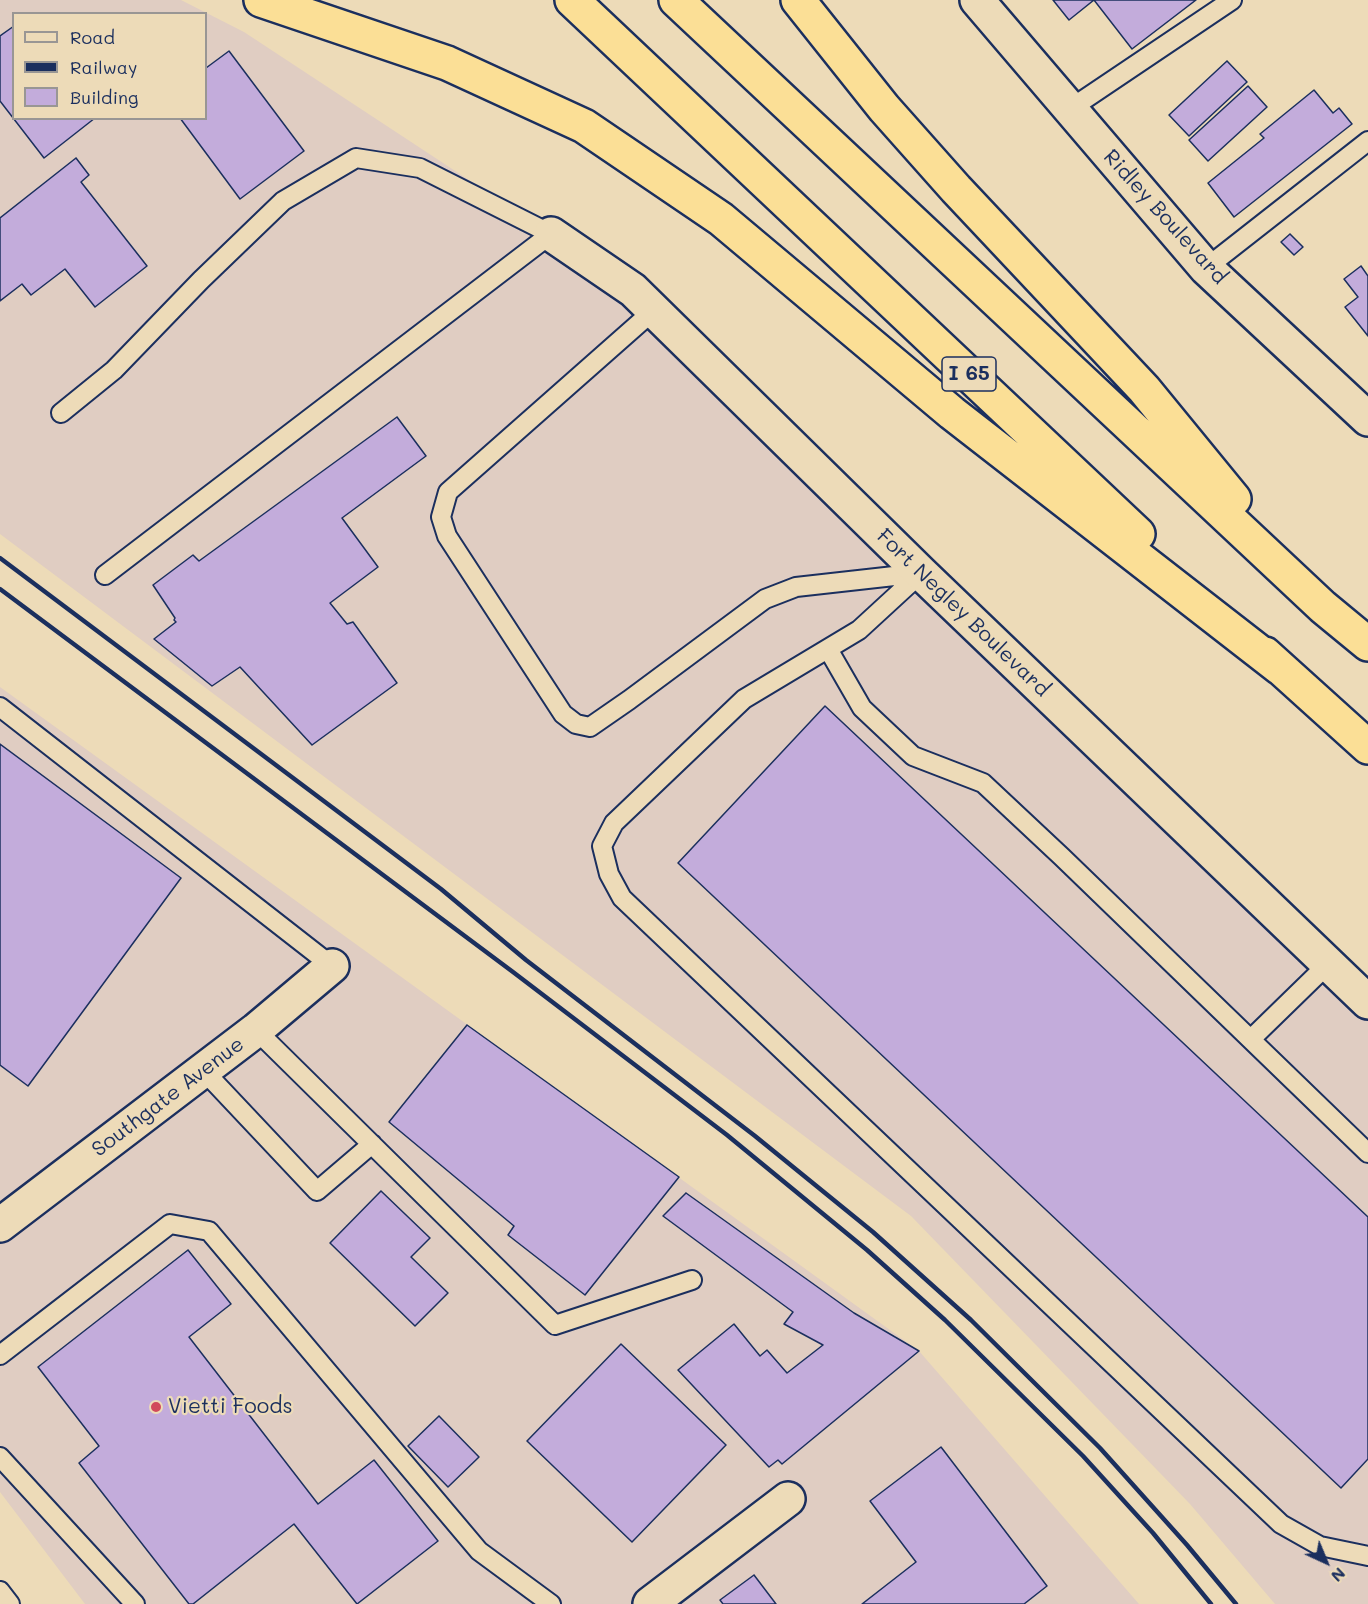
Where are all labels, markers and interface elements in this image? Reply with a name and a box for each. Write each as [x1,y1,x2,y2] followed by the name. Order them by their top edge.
[12,12,207,120] legend
[70,25,115,49] text: Road
[70,55,137,79] text: Railway
[70,85,138,109] text: Building
[1098,144,1232,290] street label: Ridley Boulevard
[942,357,996,391] road number: I 65
[871,524,1055,702] street label: Fort Negley Boulevard
[87,1032,249,1162] street label: Southgate Avenue
[168,1394,293,1420] place label: Vietti Foods
[149,1400,163,1414] marker: Vietti Foods
[1296,1532,1356,1592] north arrow
[1327,1564,1351,1587] text: N

